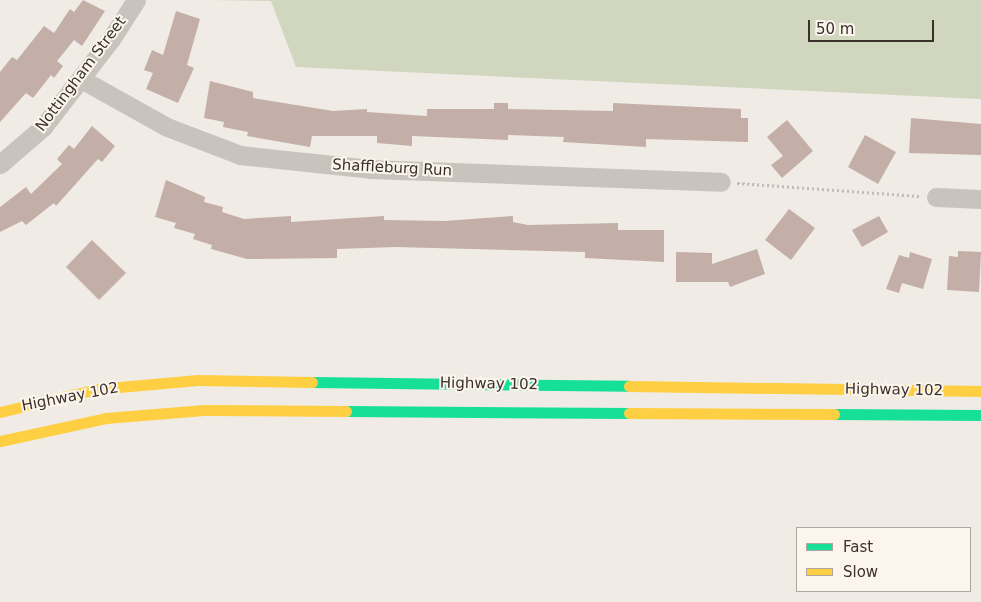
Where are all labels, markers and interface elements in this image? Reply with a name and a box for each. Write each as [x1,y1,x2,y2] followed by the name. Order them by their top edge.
[811,10,937,42] scale bar
[32,13,130,135] street label: Nottingham Street
[816,20,854,38] text: 50 m
[332,156,452,180] street label: Shaffleburg Run
[440,374,538,394] street label: Highway 102
[20,379,120,415] street label: Highway 102
[845,380,943,400] street label: Highway 102
[796,527,971,592] legend
[843,538,873,556] text: Fast
[843,563,878,581] text: Slow

